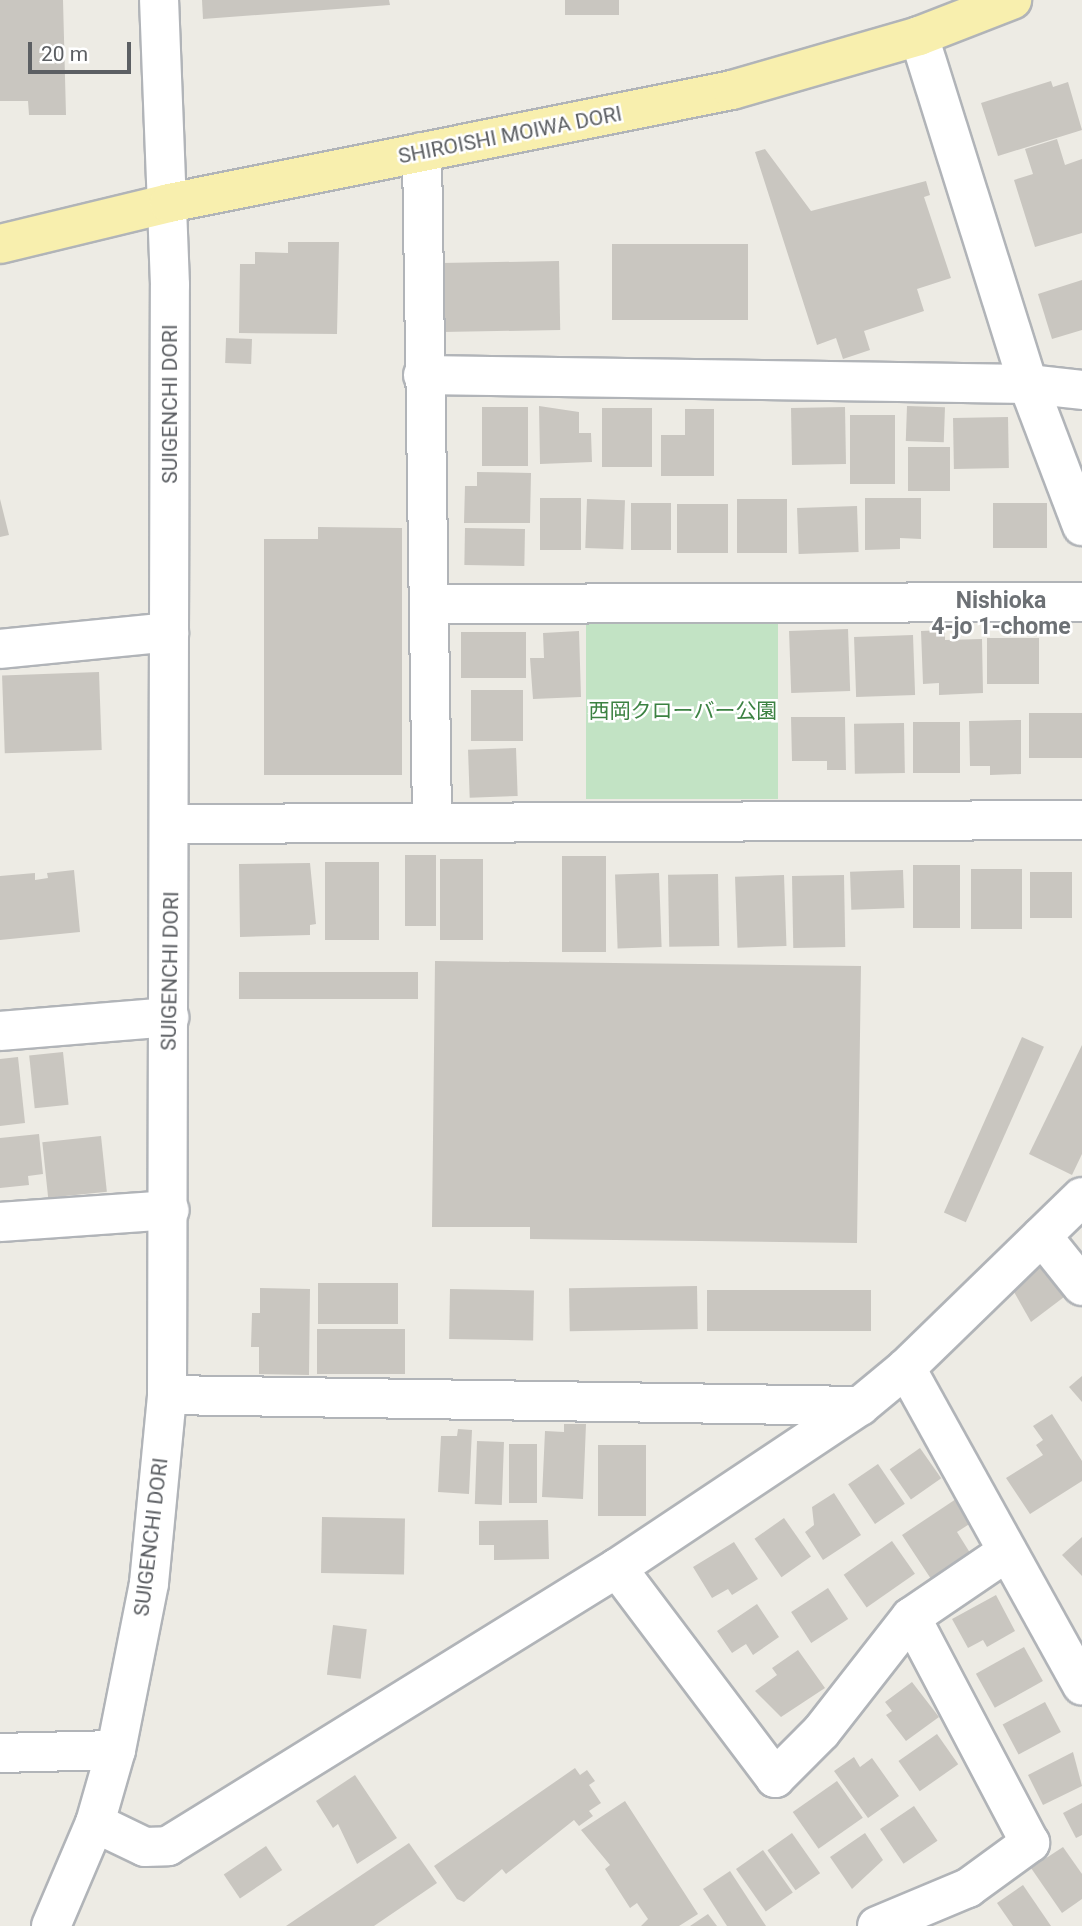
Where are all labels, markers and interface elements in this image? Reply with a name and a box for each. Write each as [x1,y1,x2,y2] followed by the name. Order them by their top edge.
[32,28,135,72] scale bar
[41,42,88,66] text: 20 m
[396,101,624,169] street label: SHIROISHI MOIWA DORI
[157,324,183,484] street label: SUIGENCHI DORI
[931,587,1071,641] district label: Nishioka 4-jo 1-chome
[589,698,777,724] park label: 西岡クローバー公園
[156,891,184,1051] street label: SUIGENCHI DORI
[129,1456,173,1618] street label: SUIGENCHI DORI

